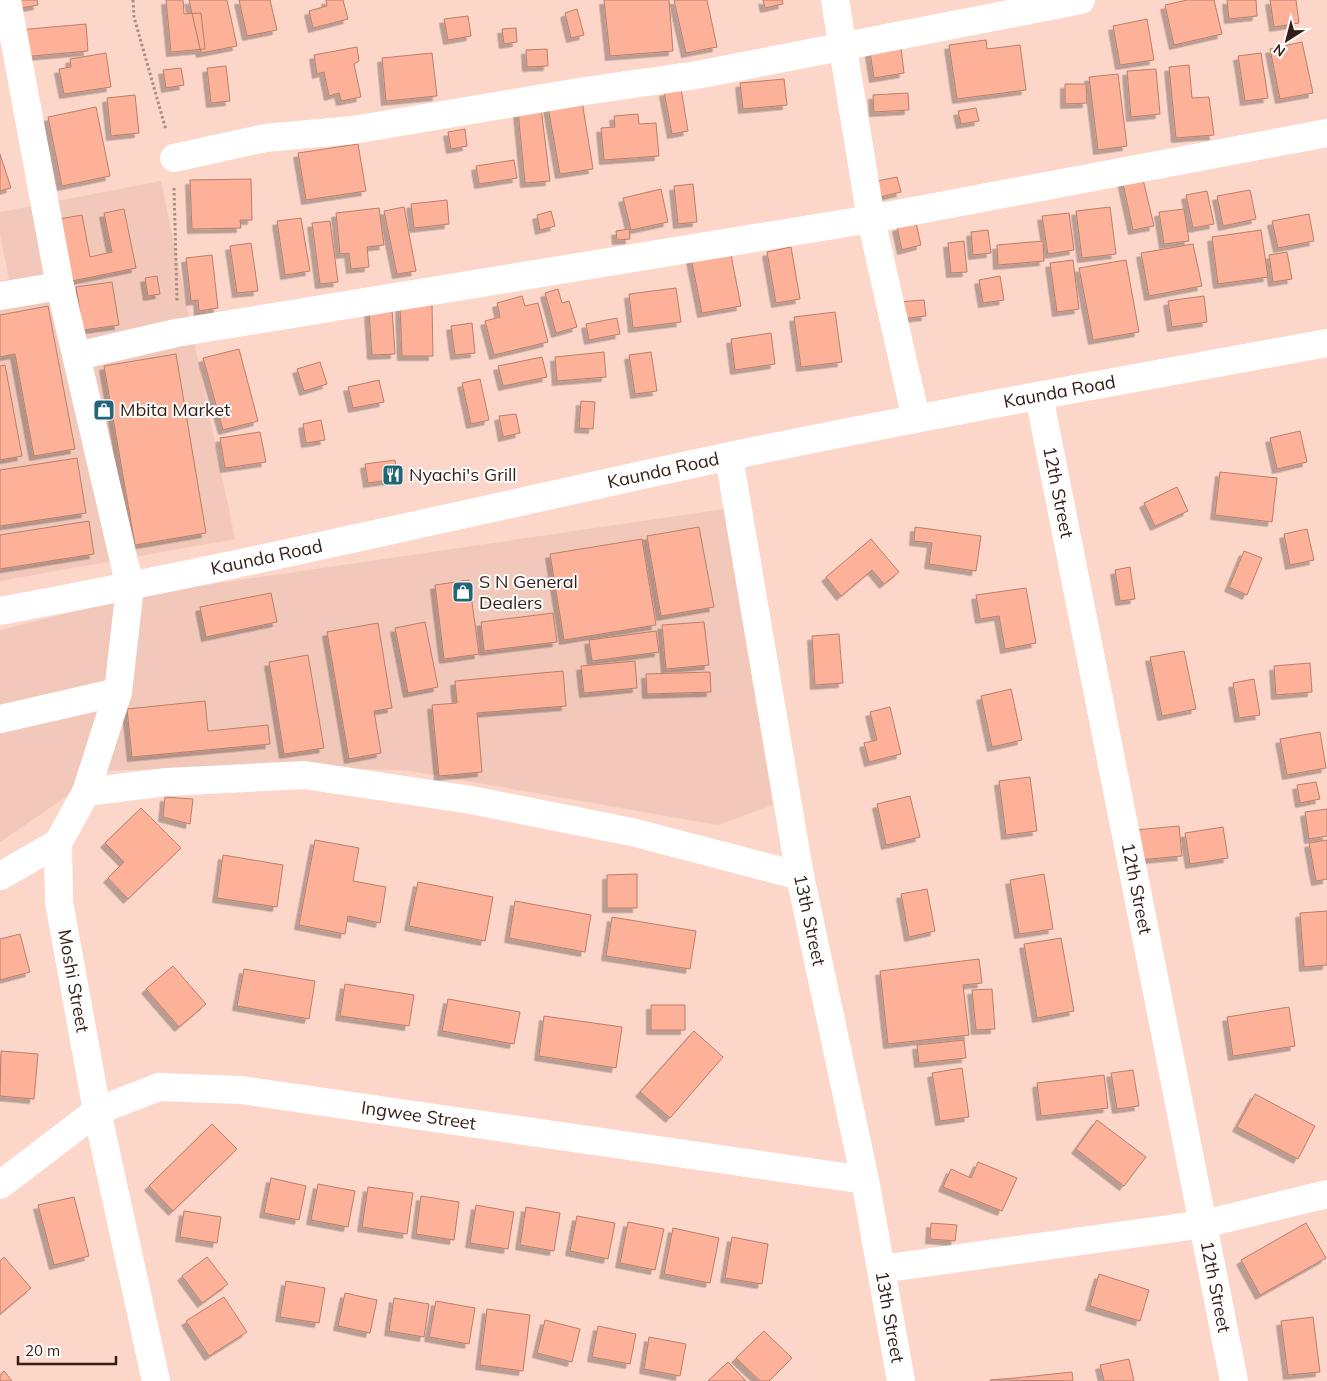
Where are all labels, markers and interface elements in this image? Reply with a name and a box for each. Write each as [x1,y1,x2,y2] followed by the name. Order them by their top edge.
[1262,15,1312,65] north arrow
[1270,40,1289,61] text: N
[1001,370,1117,413] street label: Kaunda Road
[92,398,116,422] shop icon: Mbita Market
[120,398,230,421] place label: Mbita Market
[1038,444,1079,540] street label: 12th Street
[605,447,721,493] street label: Kaunda Road
[381,463,405,487] restaurant icon: Nyachi's Grill
[409,463,517,486] place label: Nyachi's Grill
[209,534,325,580] street label: Kaunda Road
[479,570,578,614] place label: S N General Dealers
[451,580,475,604] shop icon: S N General Dealers
[1117,840,1157,936] street label: 12th Street
[789,872,831,968] street label: 13th Street
[53,928,94,1034] street label: Moshi Street
[360,1095,478,1135] street label: Ingwee Street
[1196,1239,1236,1334] street label: 12th Street
[871,1269,910,1365] street label: 13th Street
[18,1334,115,1366] scale bar
[25,1341,60,1360] text: 20 m

